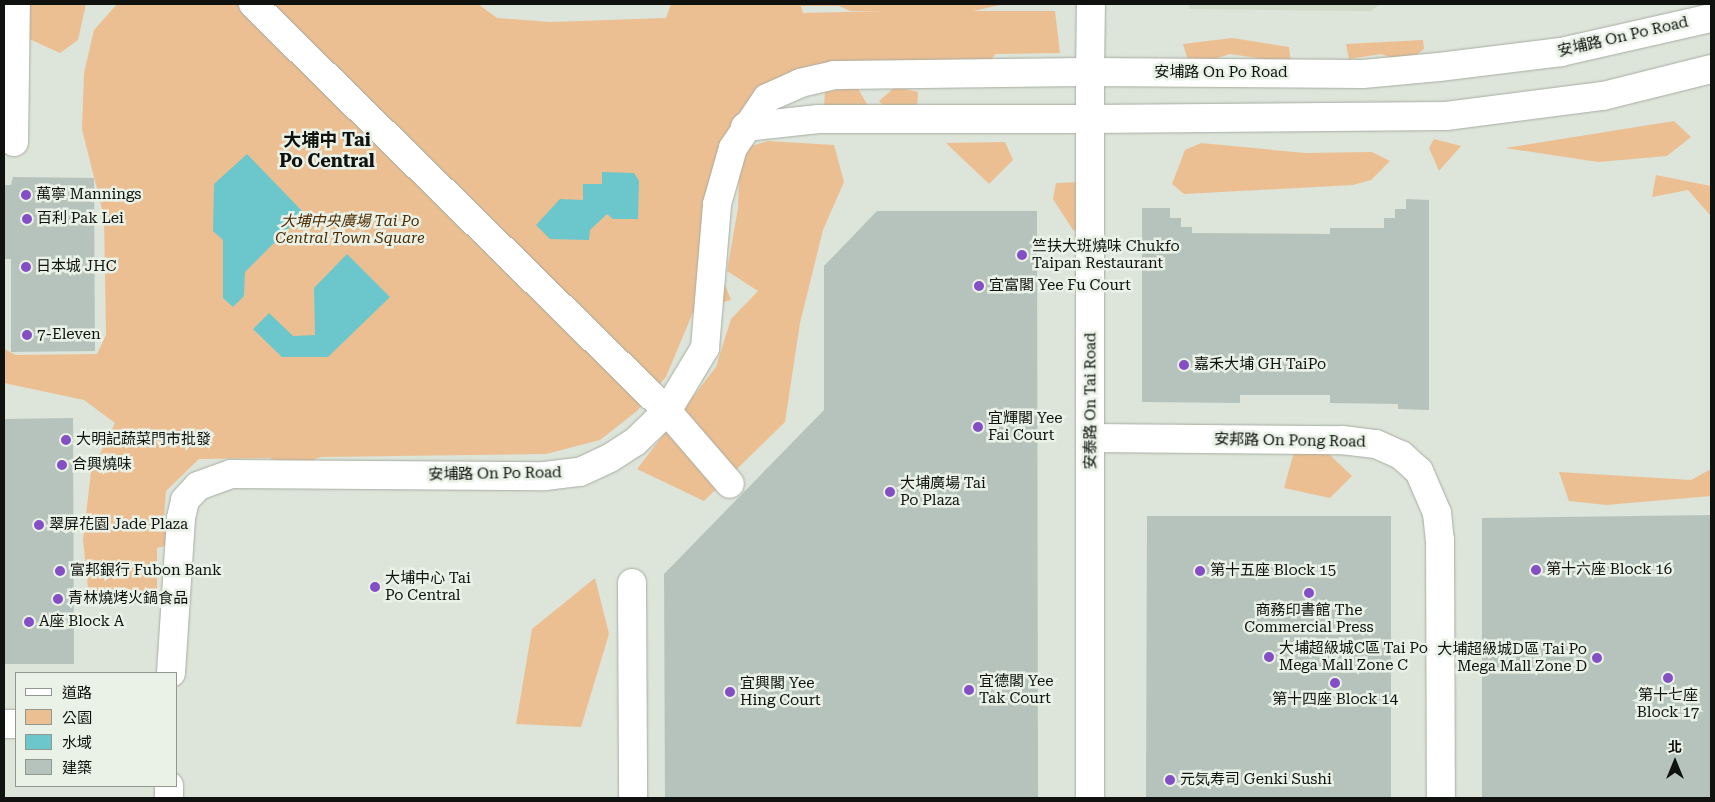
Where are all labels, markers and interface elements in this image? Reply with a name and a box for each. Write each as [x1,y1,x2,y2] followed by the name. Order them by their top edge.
[1556,13,1690,61] street label: 安埔路 On Po Road
[1154,64,1288,82] street label: 安埔路 On Po Road
[279,130,375,172] district label: 大埔中 Tai Po Central
[36,186,141,204] place label: 萬寧 Mannings
[20,189,32,201] marker: 萬寧 Mannings
[37,210,124,228] place label: 百利 Pak Lei
[275,212,425,247] park label: 大埔中央廣場 Tai Po Central Town Square
[21,213,33,225] marker: 百利 Pak Lei
[1032,237,1180,272] place label: 竺扶大班燒味 Chukfo Taipan Restaurant
[1016,249,1028,261] marker: 竺扶大班燒味 Chukfo Taipan Restaurant
[36,258,117,276] place label: 日本城 JHC
[20,261,32,273] marker: 日本城 JHC
[989,277,1131,295] place label: 宜富閣 Yee Fu Court
[973,280,985,292] marker: 宜富閣 Yee Fu Court
[37,326,101,344] place label: 7-Eleven
[21,329,33,341] marker: 7-Eleven
[1082,333,1100,469] street label: 安泰路 On Tai Road
[1194,356,1326,374] place label: 嘉禾大埔 GH TaiPo
[1178,359,1190,371] marker: 嘉禾大埔 GH TaiPo
[988,409,1062,444] place label: 宜輝閣 Yee Fai Court
[972,421,984,433] marker: 宜輝閣 Yee Fai Court
[76,431,211,449] place label: 大明記蔬菜門市批發
[1214,431,1366,451] street label: 安邦路 On Pong Road
[60,434,72,446] marker: 大明記蔬菜門市批發
[72,456,132,474] place label: 合興燒味
[56,459,68,471] marker: 合興燒味
[428,464,562,484] street label: 安埔路 On Po Road
[900,474,986,509] place label: 大埔廣場 Tai Po Plaza
[884,486,896,498] marker: 大埔廣場 Tai Po Plaza
[49,516,188,534] place label: 翠屏花園 Jade Plaza
[33,519,45,531] marker: 翠屏花園 Jade Plaza
[1546,561,1672,579] place label: 第十六座 Block 16
[70,562,222,580] place label: 富邦銀行 Fubon Bank
[1210,562,1336,580] place label: 第十五座 Block 15
[1530,564,1542,576] marker: 第十六座 Block 16
[54,565,66,577] marker: 富邦銀行 Fubon Bank
[1194,565,1206,577] marker: 第十五座 Block 15
[385,569,471,604] place label: 大埔中心 Tai Po Central
[369,581,381,593] marker: 大埔中心 Tai Po Central
[1303,587,1315,599] marker: 商務印書館 The Commercial Press
[68,590,188,608] place label: 青林燒烤火鍋食品
[52,593,64,605] marker: 青林燒烤火鍋食品
[1244,601,1374,636] place label: 商務印書館 The Commercial Press
[39,613,124,631] place label: A座 Block A
[23,616,35,628] marker: A座 Block A
[1279,639,1428,674] place label: 大埔超級城C區 Tai Po Mega Mall Zone C
[1437,640,1587,675] place label: 大埔超級城D區 Tai Po Mega Mall Zone D
[1263,651,1275,663] marker: 大埔超級城C區 Tai Po Mega Mall Zone C
[1591,652,1603,664] marker: 大埔超級城D區 Tai Po Mega Mall Zone D
[15,672,178,787] legend
[979,672,1053,707] place label: 宜德閣 Yee Tak Court
[1662,672,1674,684] marker: 第十七座 Block 17
[740,674,821,709] place label: 宜興閣 Yee Hing Court
[1329,677,1341,689] marker: 第十四座 Block 14
[62,684,92,702] text: 道路
[963,684,975,696] marker: 宜德閣 Yee Tak Court
[724,686,736,698] marker: 宜興閣 Yee Hing Court
[1637,686,1699,721] place label: 第十七座 Block 17
[1272,691,1398,709] place label: 第十四座 Block 14
[62,709,92,727] text: 公園
[62,734,92,752] text: 水域
[1650,737,1700,787] north arrow
[1668,739,1682,755] text: 北
[62,759,92,777] text: 建築
[1180,771,1332,789] place label: 元気寿司 Genki Sushi
[1164,774,1176,786] marker: 元気寿司 Genki Sushi

